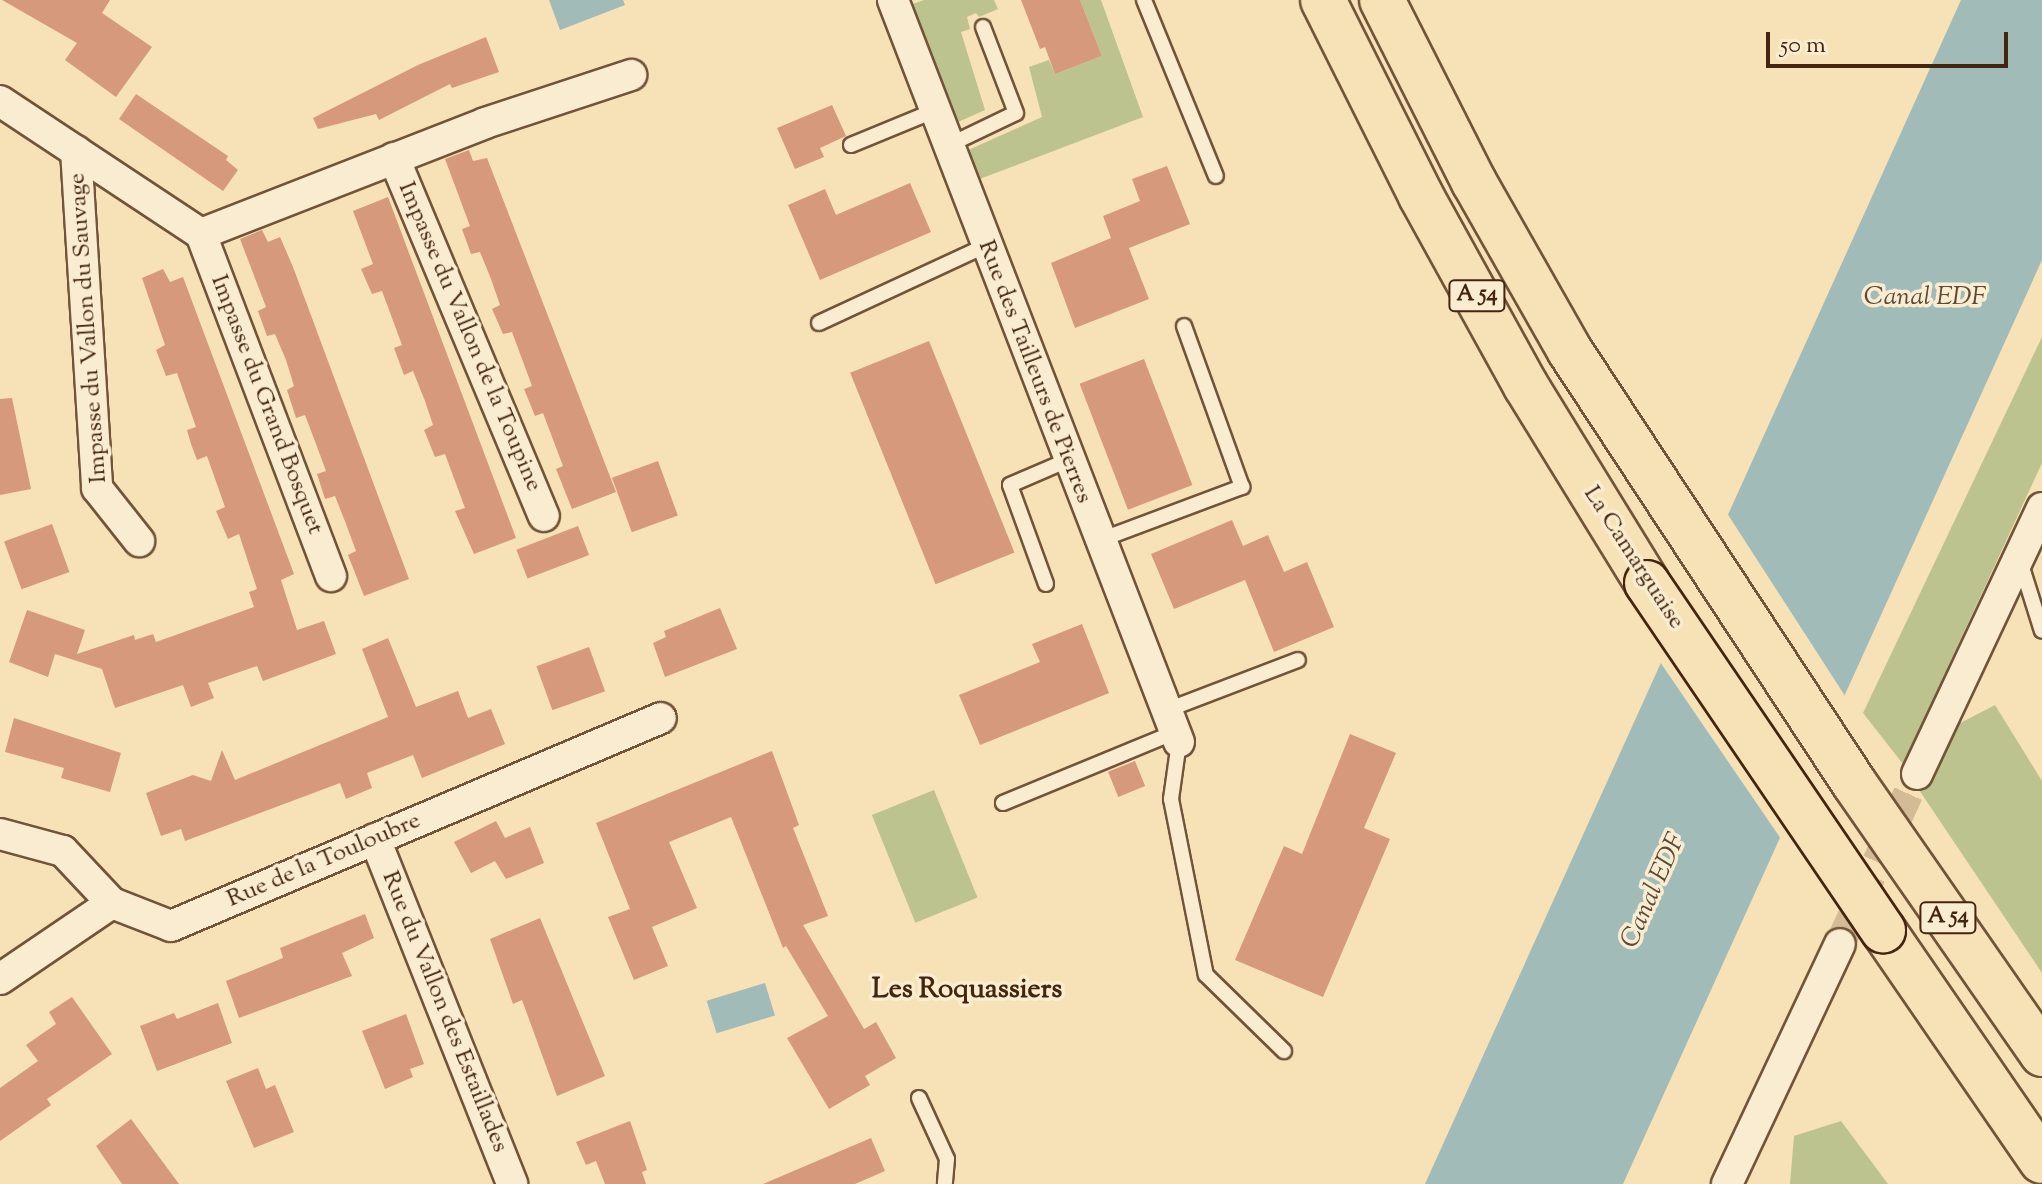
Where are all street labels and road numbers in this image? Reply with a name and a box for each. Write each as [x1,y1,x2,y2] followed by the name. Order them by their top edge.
[64,172,114,484] street label: Impasse du Vallon du Sauvage
[391,178,547,496] street label: Impasse du Vallon de la Toupine
[970,236,1098,508] street label: Rue des Tailleurs de Pierres
[203,271,329,539] street label: Impasse du Grand Bosquet
[1447,278,1507,314] road number: A 54
[1576,481,1690,635] street label: La Camarguaise
[223,807,425,915] street label: Rue de la Touloubre
[374,867,514,1157] street label: Rue du Vallon des Estaillades
[1918,900,1978,936] road number: A 54

